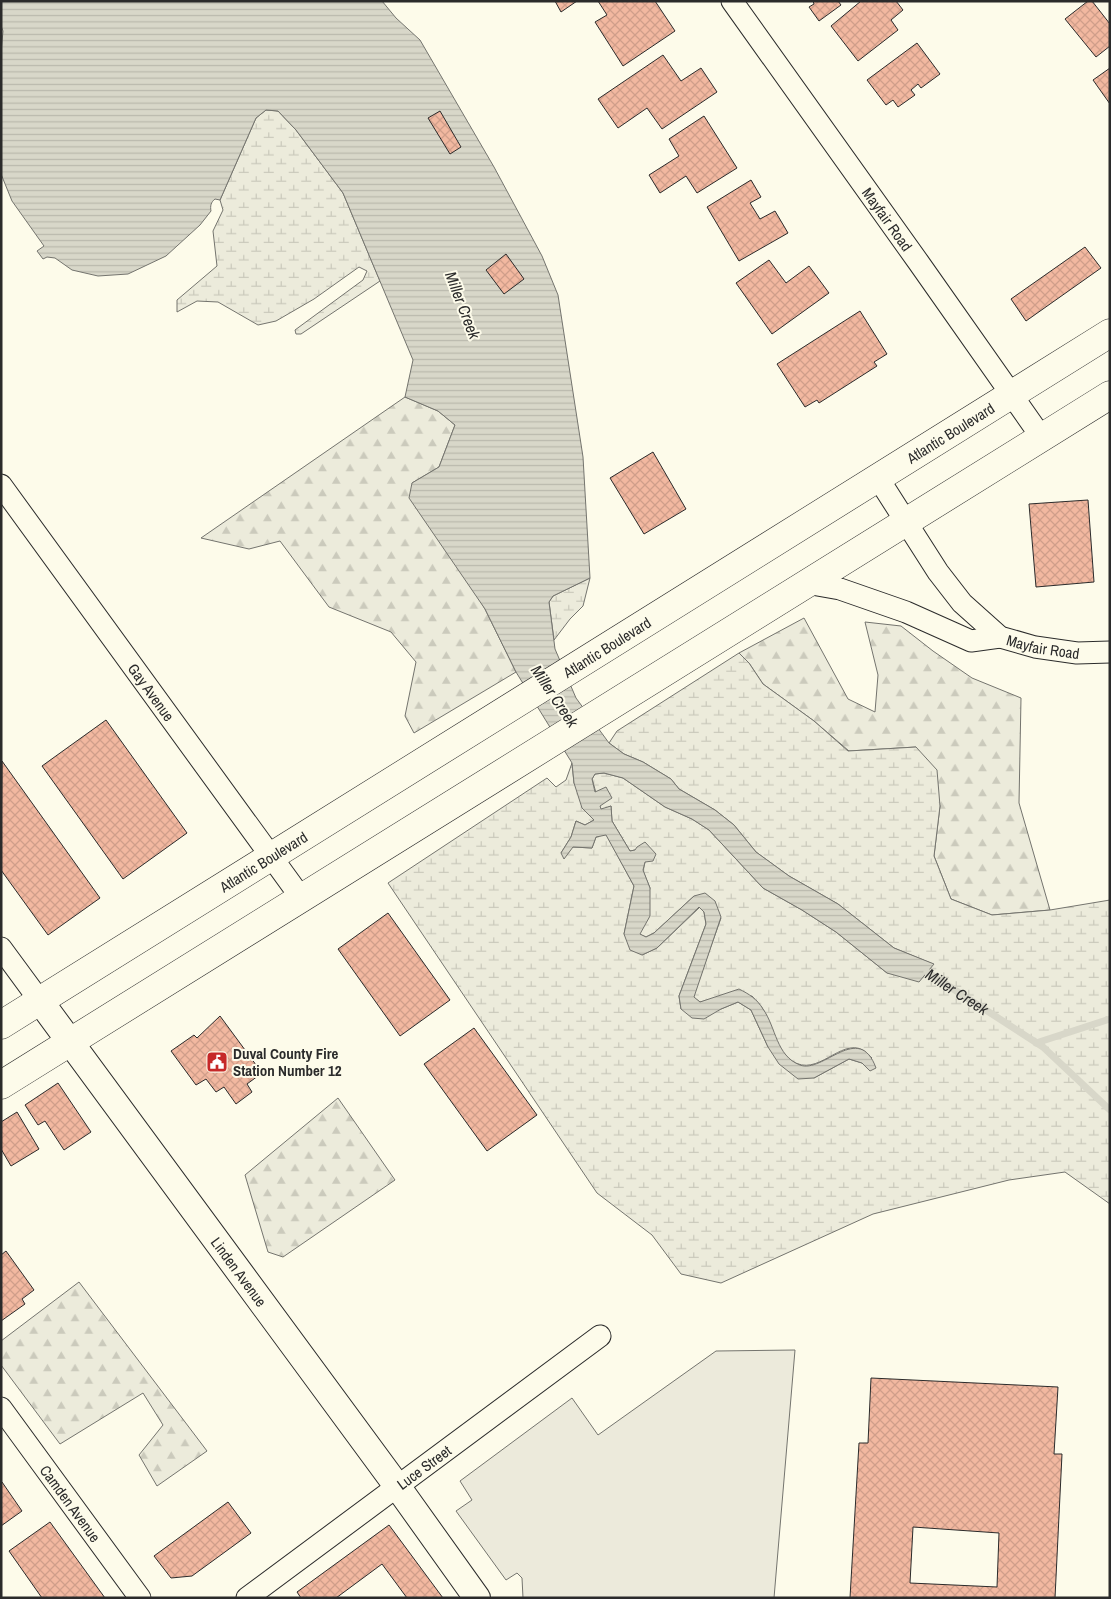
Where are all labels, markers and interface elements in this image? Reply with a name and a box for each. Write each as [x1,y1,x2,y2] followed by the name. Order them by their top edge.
[858,183,918,255] street label: Mayfair Road
[440,268,486,342] water label: Miller Creek
[902,397,998,469] street label: Atlantic Boulevard
[558,612,655,683] street label: Atlantic Boulevard
[1004,629,1081,664] street label: Mayfair Road
[123,659,180,725] street label: Gay Avenue
[526,661,584,732] water label: Miller Creek
[214,826,311,897] street label: Atlantic Boulevard
[922,963,993,1020] water label: Miller Creek
[233,1043,342,1081] place label: Duval County Fire Station Number 12
[205,1050,229,1074] public building icon: Duval County Fire Station Number 12
[206,1232,272,1311] street label: Linden Avenue
[392,1439,456,1494] street label: Luce Street
[35,1460,106,1546] street label: Camden Avenue

